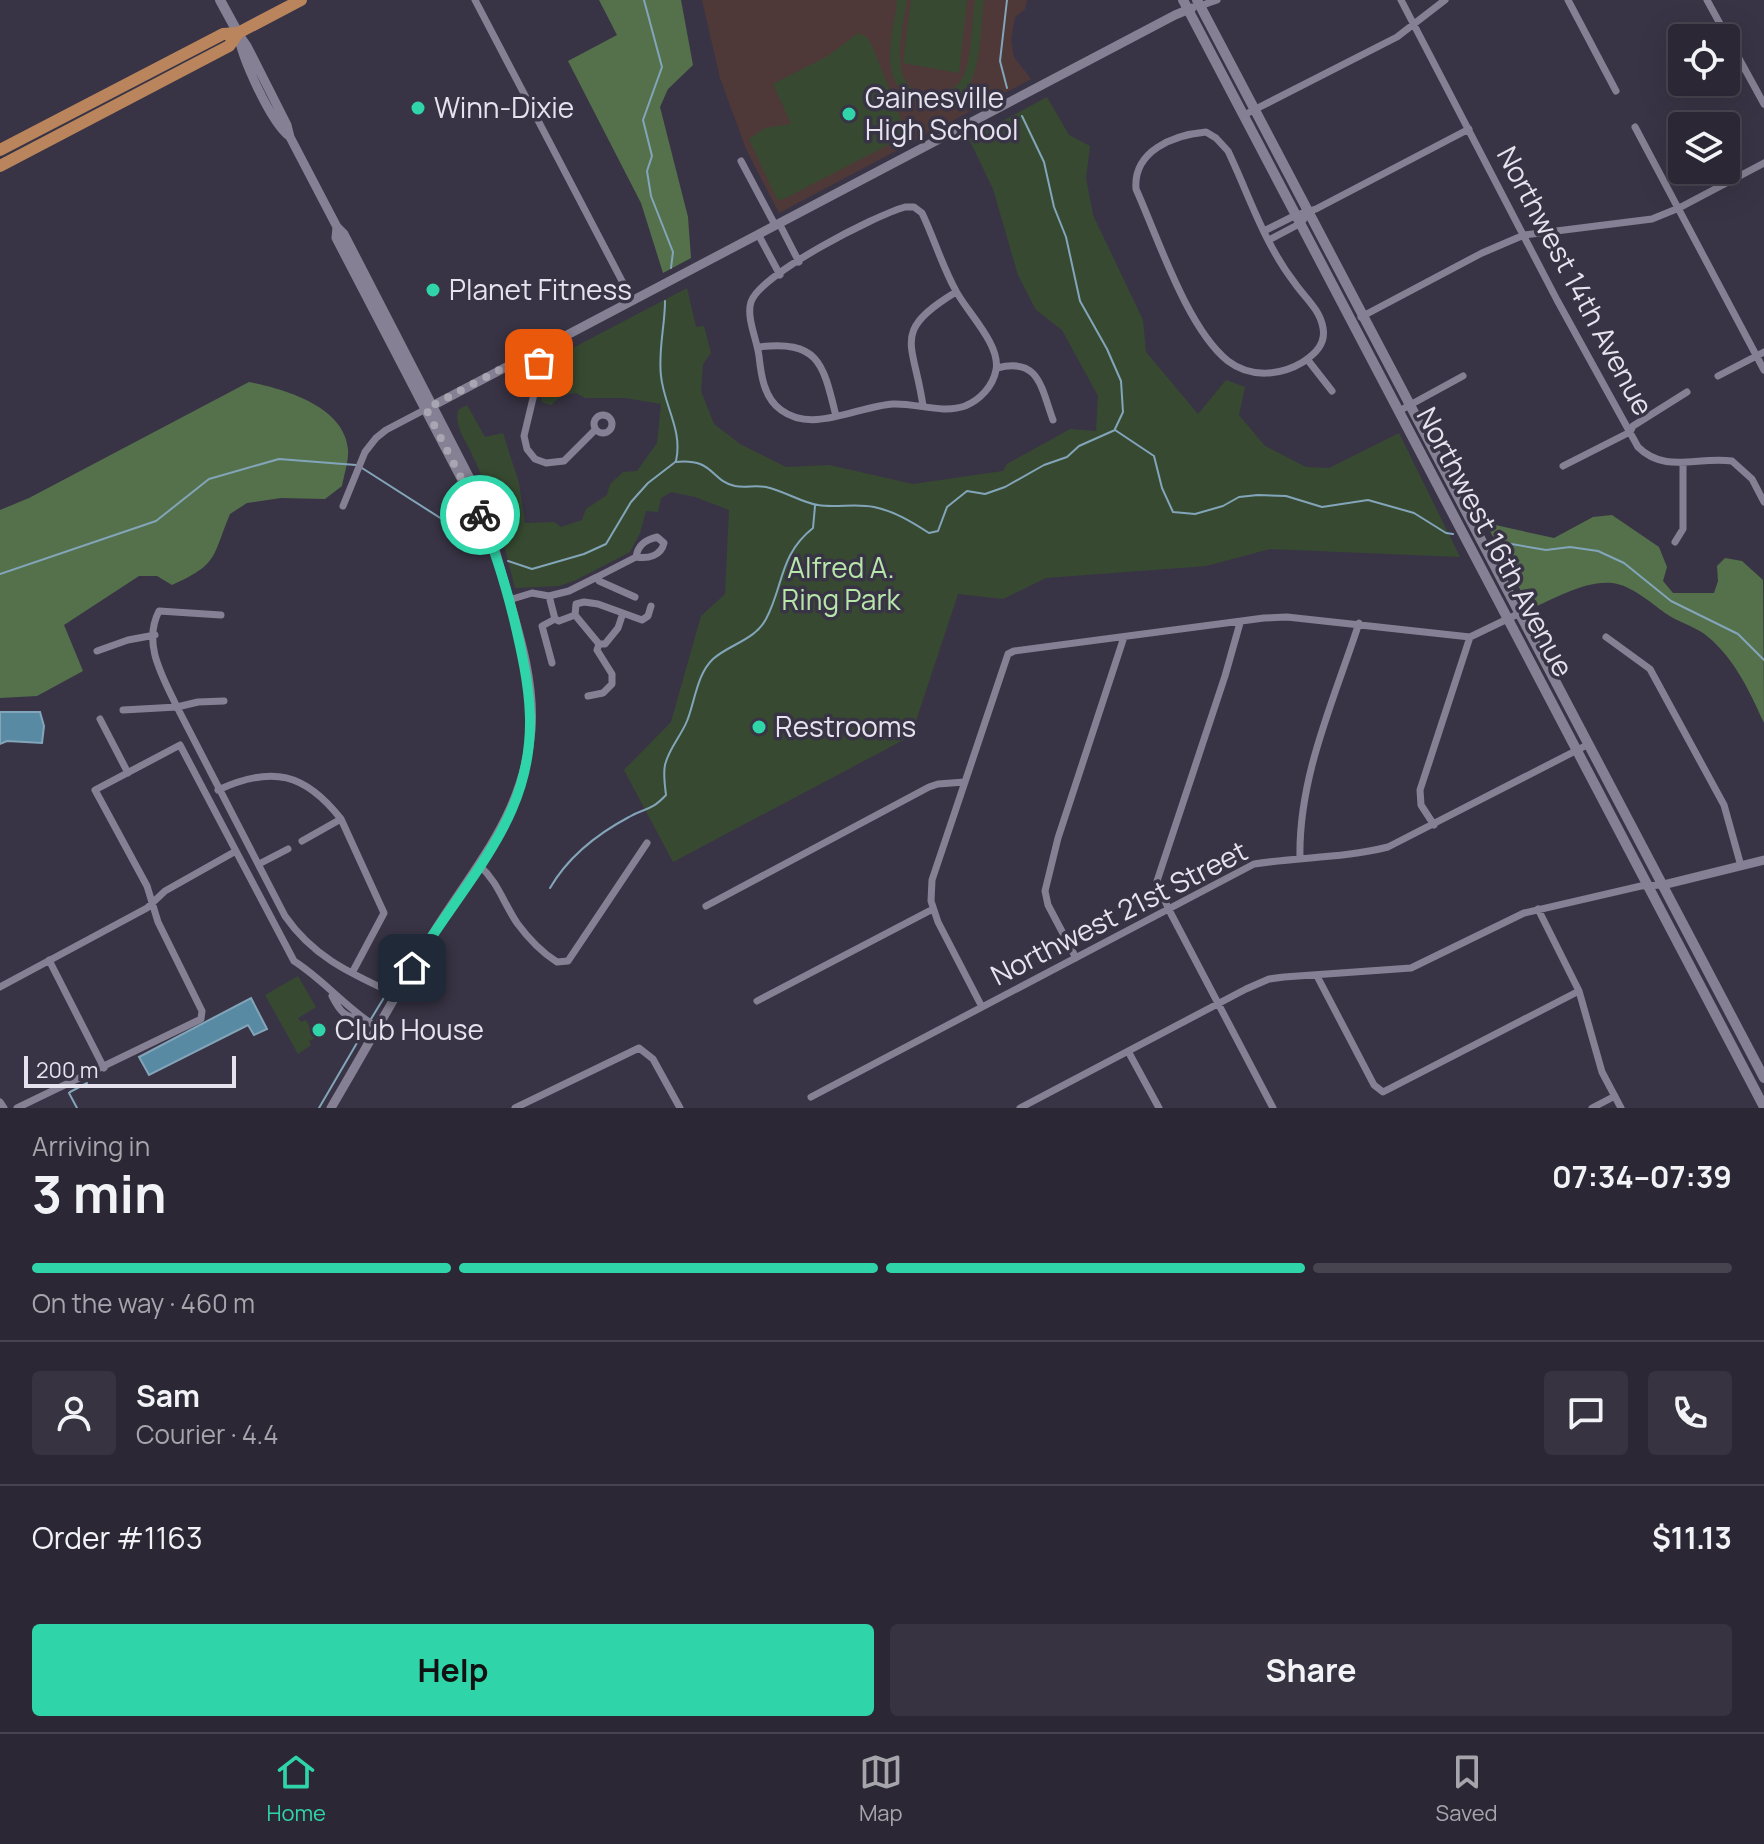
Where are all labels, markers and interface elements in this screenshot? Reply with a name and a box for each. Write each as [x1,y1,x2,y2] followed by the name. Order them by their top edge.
[1668,24,1740,184] map controls
[1668,24,1740,96] button: locate
[865,78,1019,148] place label: Gainesville High School
[434,88,574,126] place label: Winn-Dixie
[409,99,427,117] marker: Winn-Dixie
[840,105,858,123] marker: Gainesville High School
[1668,112,1740,184] button: layers
[1489,140,1663,422] street label: Northwest 14th Avenue
[449,270,632,308] place label: Planet Fitness
[424,281,442,299] marker: Planet Fitness
[505,329,573,397] pin
[517,341,561,385] icon: bag
[1409,400,1583,683] street label: Northwest 16th Avenue
[440,475,520,555] courier
[458,493,502,537] icon: bike
[782,548,902,618] park label: Alfred A. Ring Park
[775,707,916,745] place label: Restrooms
[750,718,768,736] marker: Restrooms
[984,831,1253,993] street label: Northwest 21st Street
[378,934,446,1002] pin
[390,946,434,990] icon: home
[335,1010,484,1048] place label: Club House
[310,1021,328,1039] marker: Club House
[24,1052,236,1088] scale bar
[36,1055,98,1085] text: 200 m
[32,1128,150,1164] text: Arriving in
[1552,1156,1732,1197] text: 07:34–07:39
[32,1158,167,1229] text: 3 min
[32,1285,255,1321] text: On the way · 460 m
[32,1371,116,1455] button: person
[1544,1371,1628,1455] button: chat
[1648,1371,1732,1455] button: phone
[136,1375,200,1416] text: Sam
[136,1416,278,1452] text: Courier · 4.4
[32,1517,203,1558] text: Order #1163
[1652,1517,1732,1558] text: $11.13
[32,1624,874,1716] button: Help
[890,1624,1732,1716] button: Share
[266,1750,326,1828] tab: Home
[859,1750,903,1828] tab: Map
[1436,1750,1498,1828] tab: Saved

